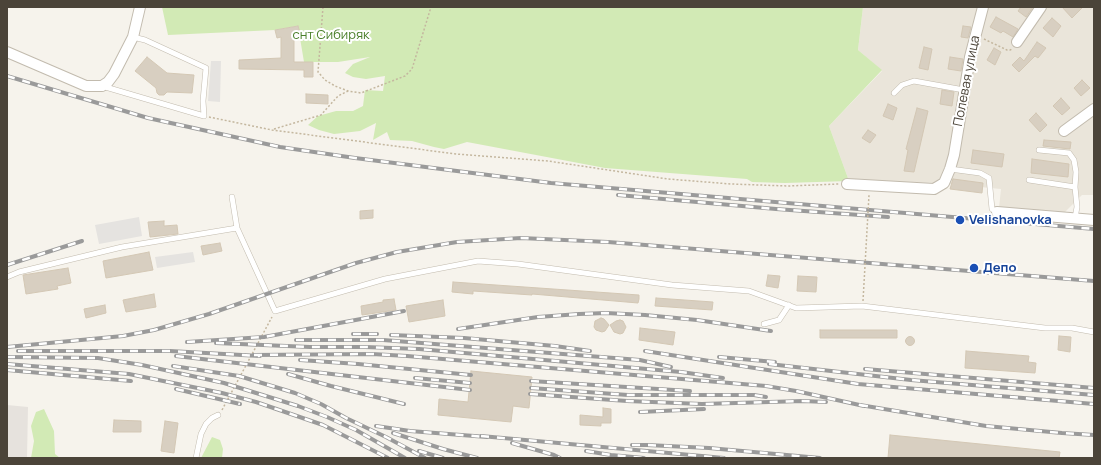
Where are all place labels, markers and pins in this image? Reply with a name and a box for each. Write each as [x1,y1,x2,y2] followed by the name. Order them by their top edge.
[969,212,1052,228] place label: Velishanovka
[954,214,966,226] marker: Velishanovka
[983,260,1017,276] place label: Депо
[968,262,980,274] marker: Депо

